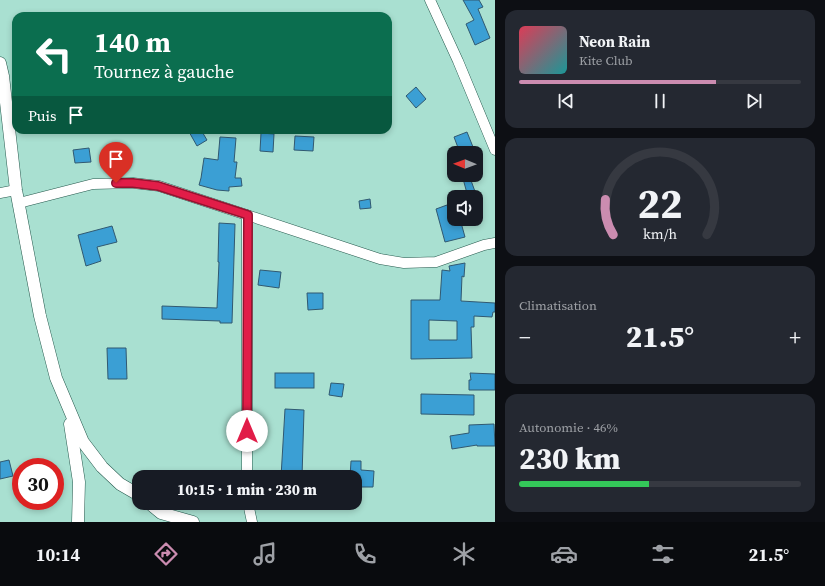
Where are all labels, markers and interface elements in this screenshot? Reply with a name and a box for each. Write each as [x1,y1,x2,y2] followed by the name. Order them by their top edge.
[94,23,171,61] text: 140 m
[28,28,80,80] icon: left
[579,31,650,52] text: Neon Rain
[579,52,632,69] text: Kite Club
[94,59,234,84] text: Tournez à gauche
[555,90,577,112] icon: previous
[649,90,671,112] icon: pause
[743,90,765,112] icon: next
[65,104,87,126] icon: arrive
[28,105,57,126] text: Puis
[99,142,133,183] pin
[447,146,483,182] north arrow
[447,146,483,226] map controls
[105,148,127,170] icon: arrive
[637,175,683,232] text: 22
[447,190,483,226] button: sound
[643,224,677,244] text: km/h
[519,297,597,314] text: Climatisation
[626,316,694,357] text: 21.5°
[519,322,531,352] text: −
[789,322,801,352] text: +
[226,410,268,452] position arrow
[519,419,618,436] text: Autonomie · 46%
[519,438,620,479] text: 230 km
[12,458,64,510] speed limit sign: 30
[177,479,317,500] text: 10:15 · 1 min · 230 m
[152,540,180,568] icon: directions
[251,540,279,568] icon: music
[351,540,379,568] icon: phone
[450,540,478,568] icon: climate
[550,540,578,568] icon: car
[649,540,677,568] icon: filters
[36,542,80,567] text: 10:14
[749,542,789,567] text: 21.5°

